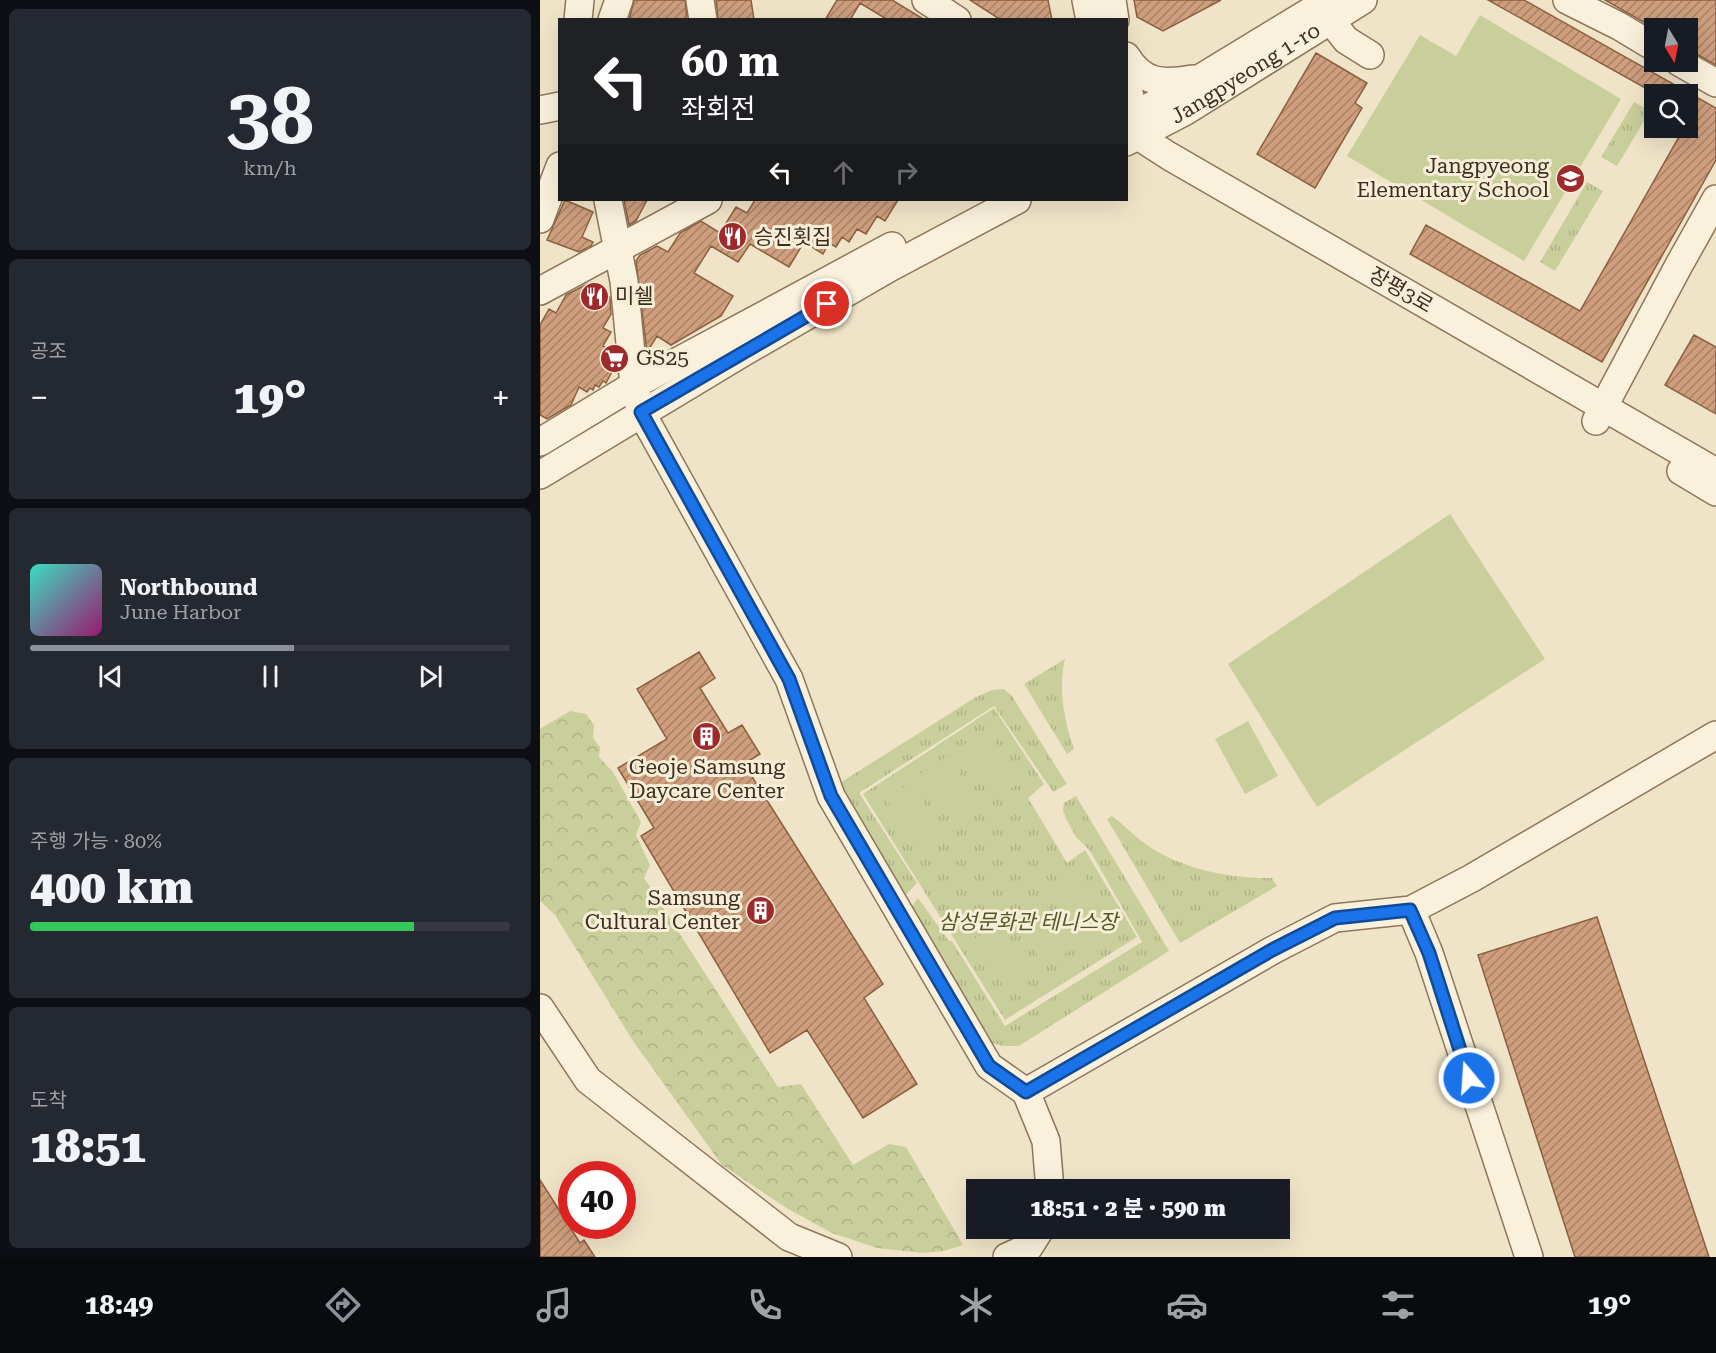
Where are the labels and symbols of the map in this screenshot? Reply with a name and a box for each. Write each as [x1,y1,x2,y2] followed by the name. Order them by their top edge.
[1167,18,1325,129] street label: Jangpyeong 1-ro
[1644,18,1698,72] north arrow
[1356,154,1550,202] place label: Jangpyeong Elementary School
[1554,162,1586,194] school or university icon: Jangpyeong Elementary School
[717,221,749,253] restaurant icon: 승진횟집
[754,225,831,249] place label: 승진횟집
[1365,262,1437,318] street label: 장평3로
[801,278,852,329] pin
[578,280,610,312] restaurant icon: 미쉘
[615,284,654,308] place label: 미쉘
[599,342,631,374] supermarket icon: GS25
[636,346,689,370] place label: GS25
[691,720,723,752] building icon: Geoje Samsung Daycare Center
[629,755,785,803] place label: Geoje Samsung Daycare Center
[585,886,740,934] place label: Samsung Cultural Center
[745,894,777,926] building icon: Samsung Cultural Center
[938,910,1120,934] park label: 삼성문화관 테니스장
[1437,1046,1501,1110] position arrow
[558,1161,636,1239] speed limit sign: 40

